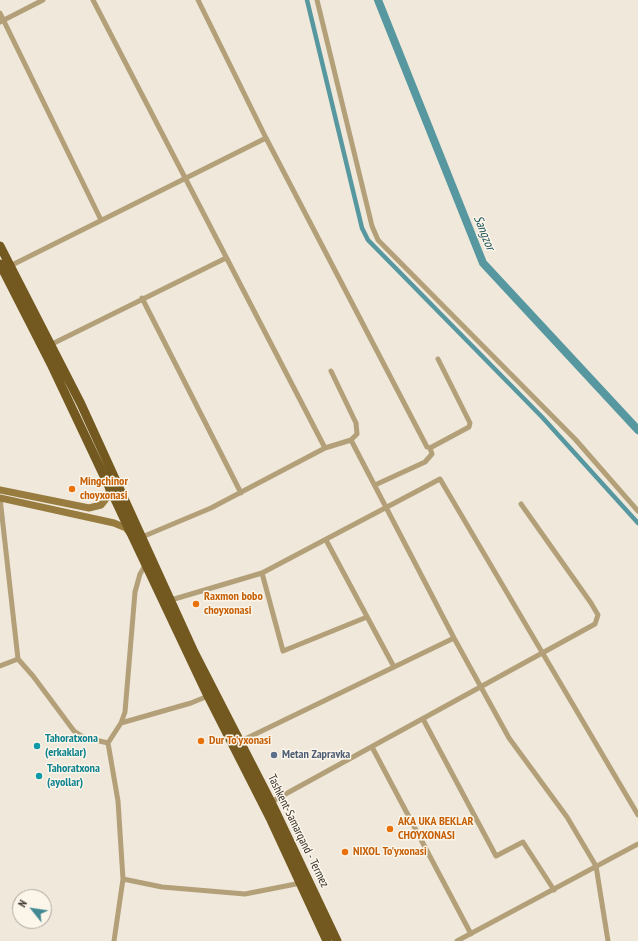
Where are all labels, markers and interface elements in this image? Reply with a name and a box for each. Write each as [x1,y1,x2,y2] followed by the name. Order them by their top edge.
[470,213,498,253] water label: Sangzor
[80,475,128,503] place label: Mingchinor choyxonasi
[67,484,77,494] marker: Mingchinor choyxonasi
[204,590,263,618] place label: Raxmon bobo choyxonasi
[191,599,201,609] marker: Raxmon bobo choyxonasi
[45,732,98,760] place label: Tahoratxona (erkaklar)
[209,734,271,748] place label: Dur To'yxonasi
[196,736,206,746] marker: Dur To'yxonasi
[32,741,42,751] marker: Tahoratxona (erkaklar)
[282,748,350,762] place label: Metan Zapravka
[269,750,279,760] marker: Metan Zapravka
[47,762,100,790] place label: Tahoratxona (ayollar)
[34,771,44,781] marker: Tahoratxona (ayollar)
[264,772,332,890] street label: Tashkent-Samarqand - Termez
[398,815,474,843] place label: AKA UKA BEKLAR CHOYXONASI
[385,824,395,834] marker: AKA UKA BEKLAR CHOYXONASI
[353,845,427,859] place label: NIXOL To'yxonasi
[340,847,350,857] marker: NIXOL To'yxonasi
[12,889,52,929] north arrow
[15,897,30,910] text: N

